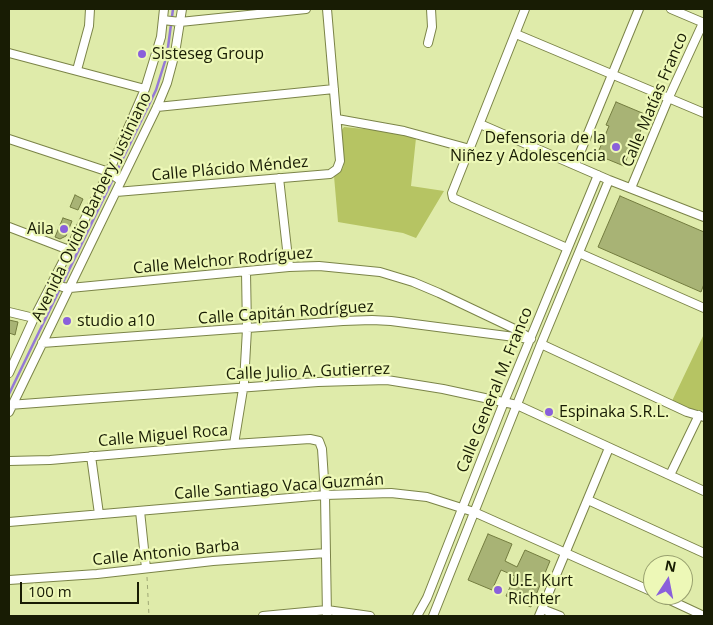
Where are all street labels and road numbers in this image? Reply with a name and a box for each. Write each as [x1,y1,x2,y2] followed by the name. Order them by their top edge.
[618,30,692,170] street label: Calle Matías Franco
[28,89,156,325] street label: Avenida Ovidio Barbery Justiniano
[151,153,309,185] street label: Calle Plácido Méndez
[132,244,314,278] street label: Calle Melchor Rodríguez
[197,297,375,329] street label: Calle Capitán Rodríguez
[453,304,537,476] street label: Calle General M. Franco
[226,360,390,384] street label: Calle Julio A. Gutierrez
[97,421,229,451] street label: Calle Miguel Roca
[173,470,385,504] street label: Calle Santiago Vaca Guzmán
[92,536,240,570] street label: Calle Antonio Barba

